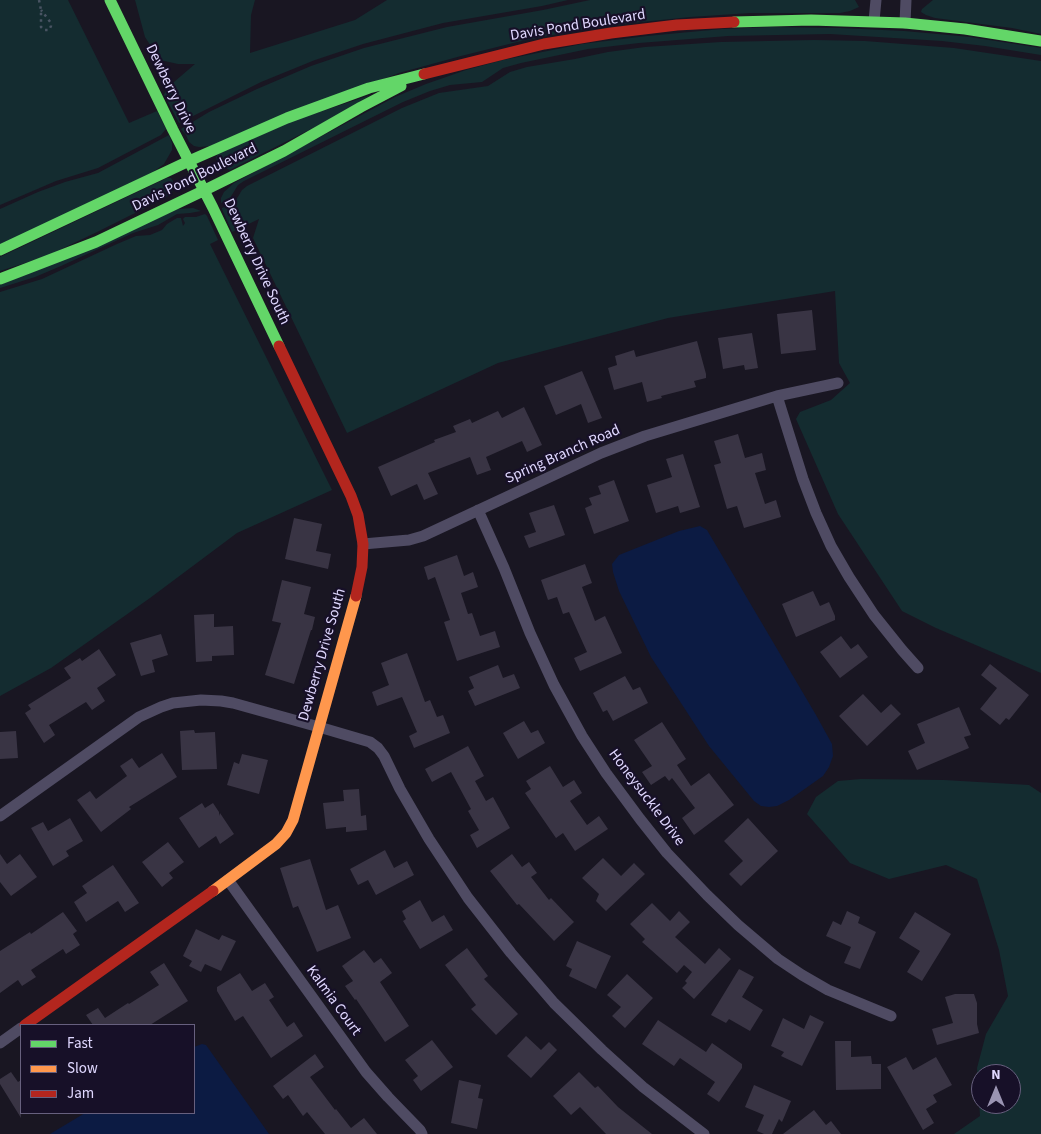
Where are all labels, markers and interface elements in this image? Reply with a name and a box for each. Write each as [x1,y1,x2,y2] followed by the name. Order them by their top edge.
[509,6,647,46] street label: Davis Pond Boulevard
[141,42,199,136] street label: Dewberry Drive
[130,140,260,216] street label: Davis Pond Boulevard
[219,196,293,328] street label: Dewberry Drive South
[503,422,623,488] street label: Spring Branch Road
[295,587,351,723] street label: Dewberry Drive South
[604,746,688,850] street label: Honeysuckle Drive
[302,963,364,1039] street label: Kalmia Court
[20,1024,195,1114] legend
[67,1033,93,1054] text: Fast
[67,1058,98,1079] text: Slow
[971,1064,1021,1114] north arrow
[991,1065,1001,1085] text: N
[67,1083,94,1104] text: Jam

